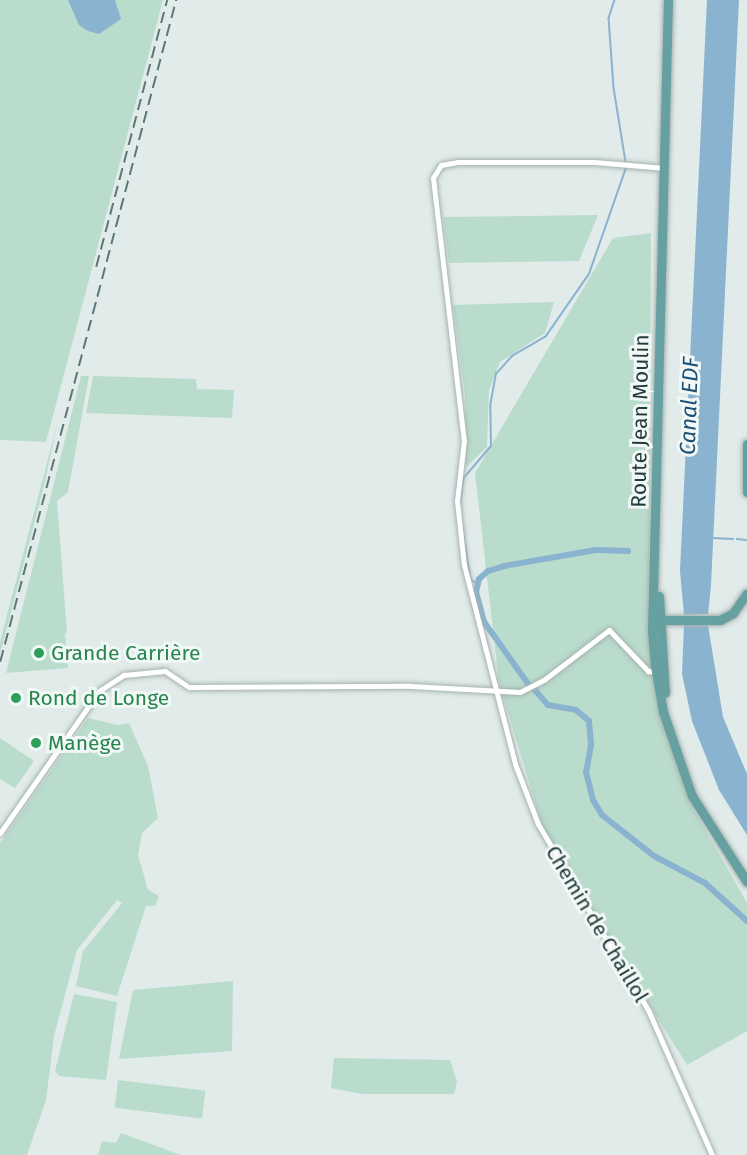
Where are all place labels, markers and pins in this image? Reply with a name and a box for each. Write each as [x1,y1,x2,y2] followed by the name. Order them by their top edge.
[51,640,200,666] place label: Grande Carrière
[32,646,46,660] marker: Grande Carrière
[28,685,169,711] place label: Rond de Longe
[9,691,23,705] marker: Rond de Longe
[48,730,122,756] place label: Manège
[29,736,43,750] marker: Manège

